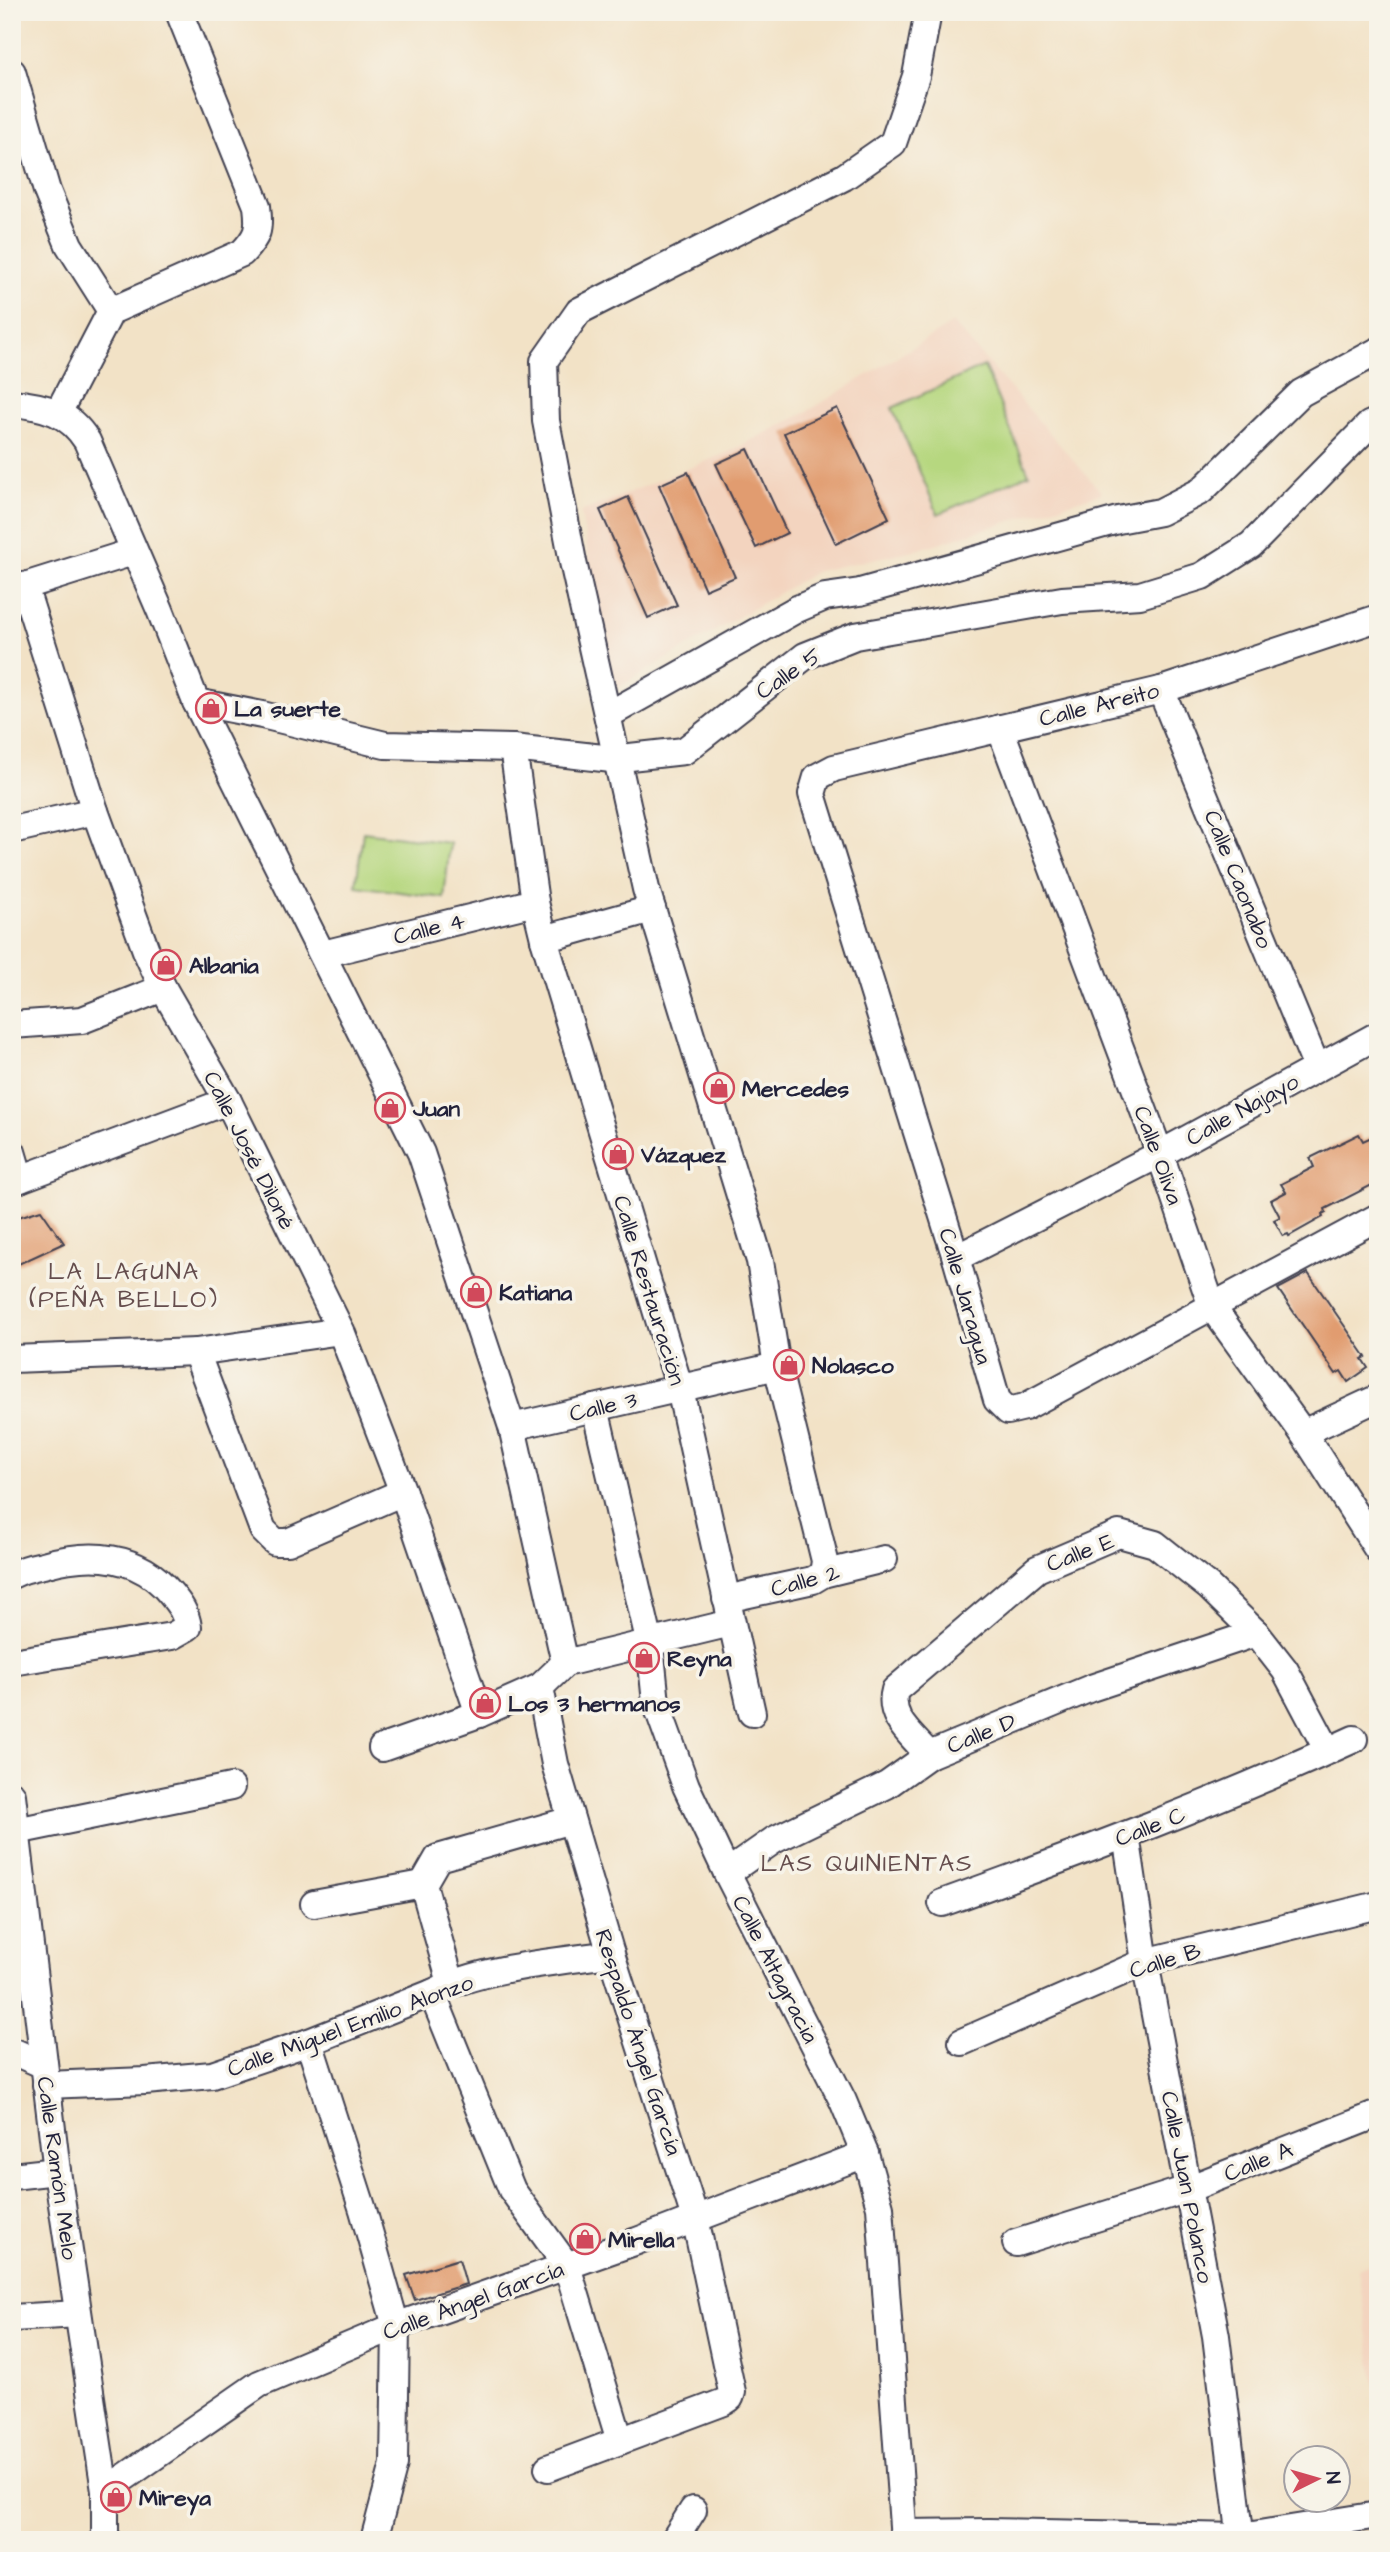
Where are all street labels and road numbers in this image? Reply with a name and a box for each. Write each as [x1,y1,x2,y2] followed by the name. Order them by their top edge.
[749,640,828,708] street label: Calle 5
[1036,675,1163,735] street label: Calle Areito
[1196,805,1280,954] street label: Calle Caonabo
[390,905,469,953] street label: Calle 4
[195,1066,303,1235] street label: Calle José Diloné
[1180,1066,1305,1155] street label: Calle Najayo
[1125,1101,1191,1209] street label: Calle Oliva
[605,1192,693,1389] street label: Calle Restauración
[929,1224,1000,1369] street label: Calle Jaragua
[566,1384,641,1430] street label: Calle 3
[1042,1525,1119,1581] street label: Calle E
[767,1556,843,1605] street label: Calle 2
[942,1706,1021,1762] street label: Calle D
[1110,1799,1190,1855] street label: Calle C
[723,1890,826,2050] street label: Calle Altagracia
[585,1925,690,2160] street label: Respaldo Ángel García
[1126,1935,1205,1987] street label: Calle B
[223,1967,478,2086] street label: Calle Miguel Emilio Alonzo
[28,2075,86,2262] street label: Calle Ramón Melo
[1153,2088,1221,2286] street label: Calle Juan Polanco
[1219,2134,1298,2190] street label: Calle A
[378,2253,569,2349] street label: Calle Ángel García

